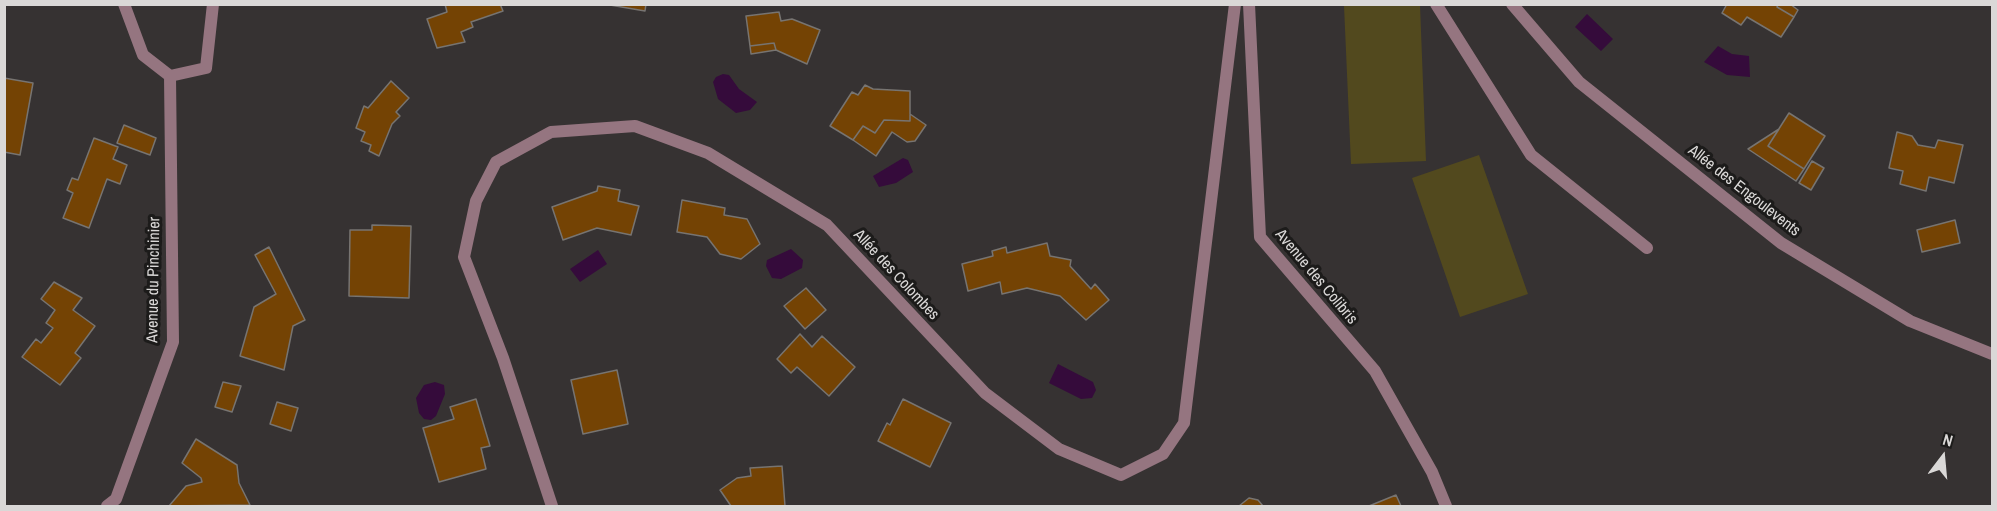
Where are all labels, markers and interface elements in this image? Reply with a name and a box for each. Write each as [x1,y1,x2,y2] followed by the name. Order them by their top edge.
[1684,141,1804,241] street label: Allée des Engoulevents
[143,217,165,343] street label: Avenue du Pinchinier
[849,226,943,324] street label: Allée des Colombes
[1271,226,1361,328] street label: Avenue des Colibris
[1913,427,1973,487] north arrow
[1940,428,1956,452] text: N

